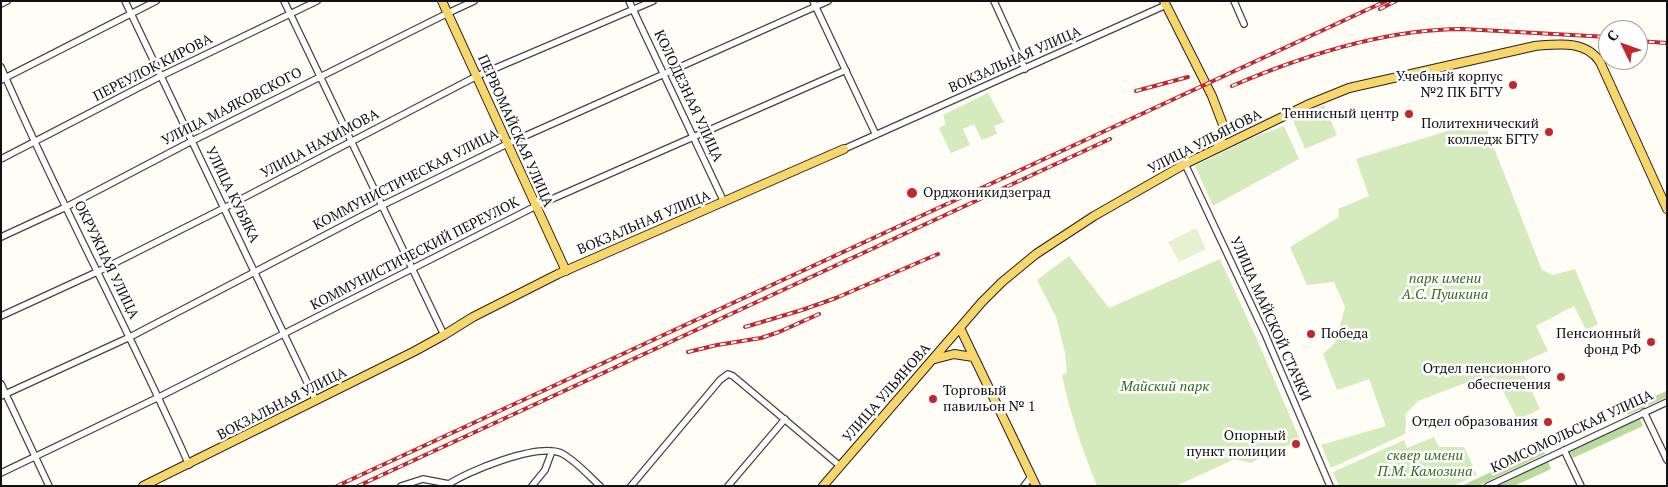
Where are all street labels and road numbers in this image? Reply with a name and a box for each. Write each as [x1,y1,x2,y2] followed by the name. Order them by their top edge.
[946,23,1084,97] street label: ВОКЗАЛЬНАЯ УЛИЦА
[650,27,726,165] street label: КОЛОДЕЗНАЯ УЛИЦА
[91,31,215,105] street label: ПЕРЕУЛОК КИРОВА
[474,52,556,210] street label: ПЕРВОМАЙСКАЯ УЛИЦА
[159,64,305,150] street label: УЛИЦА МАЯКОВСКОГО
[258,106,382,182] street label: УЛИЦА НАХИМОВА
[1145,106,1265,178] street label: УЛИЦА УЛЬЯНОВА
[311,126,501,234] street label: КОММУНИСТИЧЕСКАЯ УЛИЦА
[201,144,263,246] street label: УЛИЦА КУБЯКА
[575,187,713,259] street label: ВОКЗАЛЬНАЯ УЛИЦА
[308,194,522,314] street label: КОММУНИСТИЧЕСКИЙ ПЕРЕУЛОК
[70,198,142,322] street label: ОКРУЖНАЯ УЛИЦА
[1226,234,1314,404] street label: УЛИЦА МАЙСКОЙ СТАЧКИ
[840,340,934,446] street label: УЛИЦА УЛЬЯНОВА
[215,364,349,444] street label: ВОКЗАЛЬНАЯ УЛИЦА
[1488,387,1656,477] street label: КОМСОМОЛЬСКАЯ УЛИЦА

